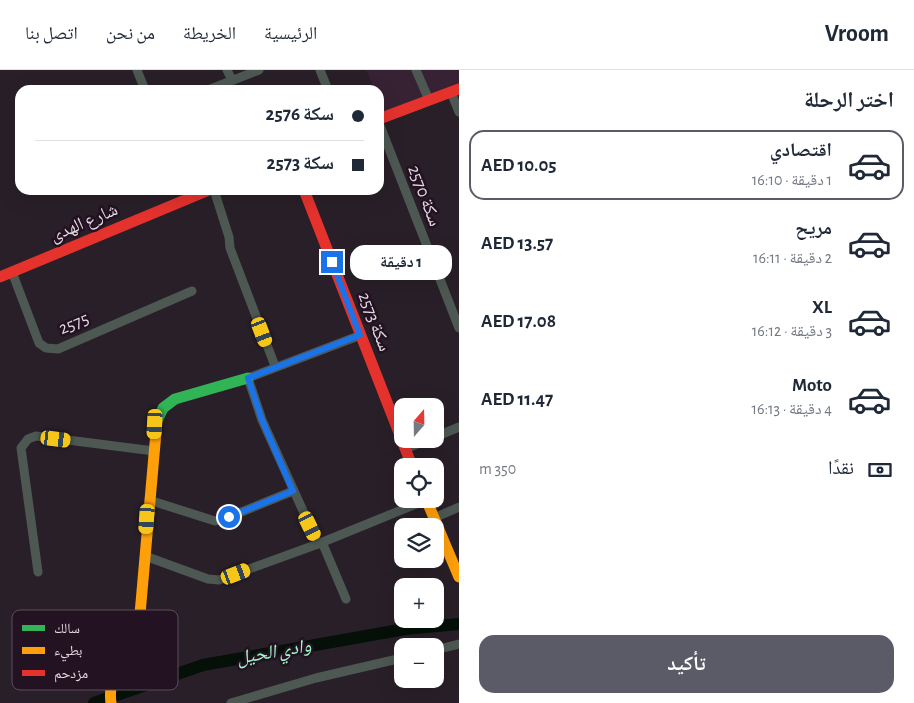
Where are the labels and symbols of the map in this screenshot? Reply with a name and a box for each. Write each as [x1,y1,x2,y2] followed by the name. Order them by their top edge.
[404,163,444,229] street label: سكة 2570
[47,201,121,246] street label: شارع الهدى
[350,244,452,280] callout: 1 دقيقة
[321,251,343,273] route end
[355,290,393,354] street label: سكة 2573
[56,310,92,338] street label: 2575
[249,315,274,349] car
[394,398,444,448] north arrow
[146,409,163,439] car
[40,430,71,448] car
[138,504,155,534] car
[218,506,240,528] route start
[296,509,323,543] car
[219,562,252,586] car
[12,610,178,690] legend
[54,622,80,636] text: سالك
[235,636,314,673] water label: وادي الحيل
[54,644,83,662] text: بطيء
[54,667,88,683] text: مزدحم

